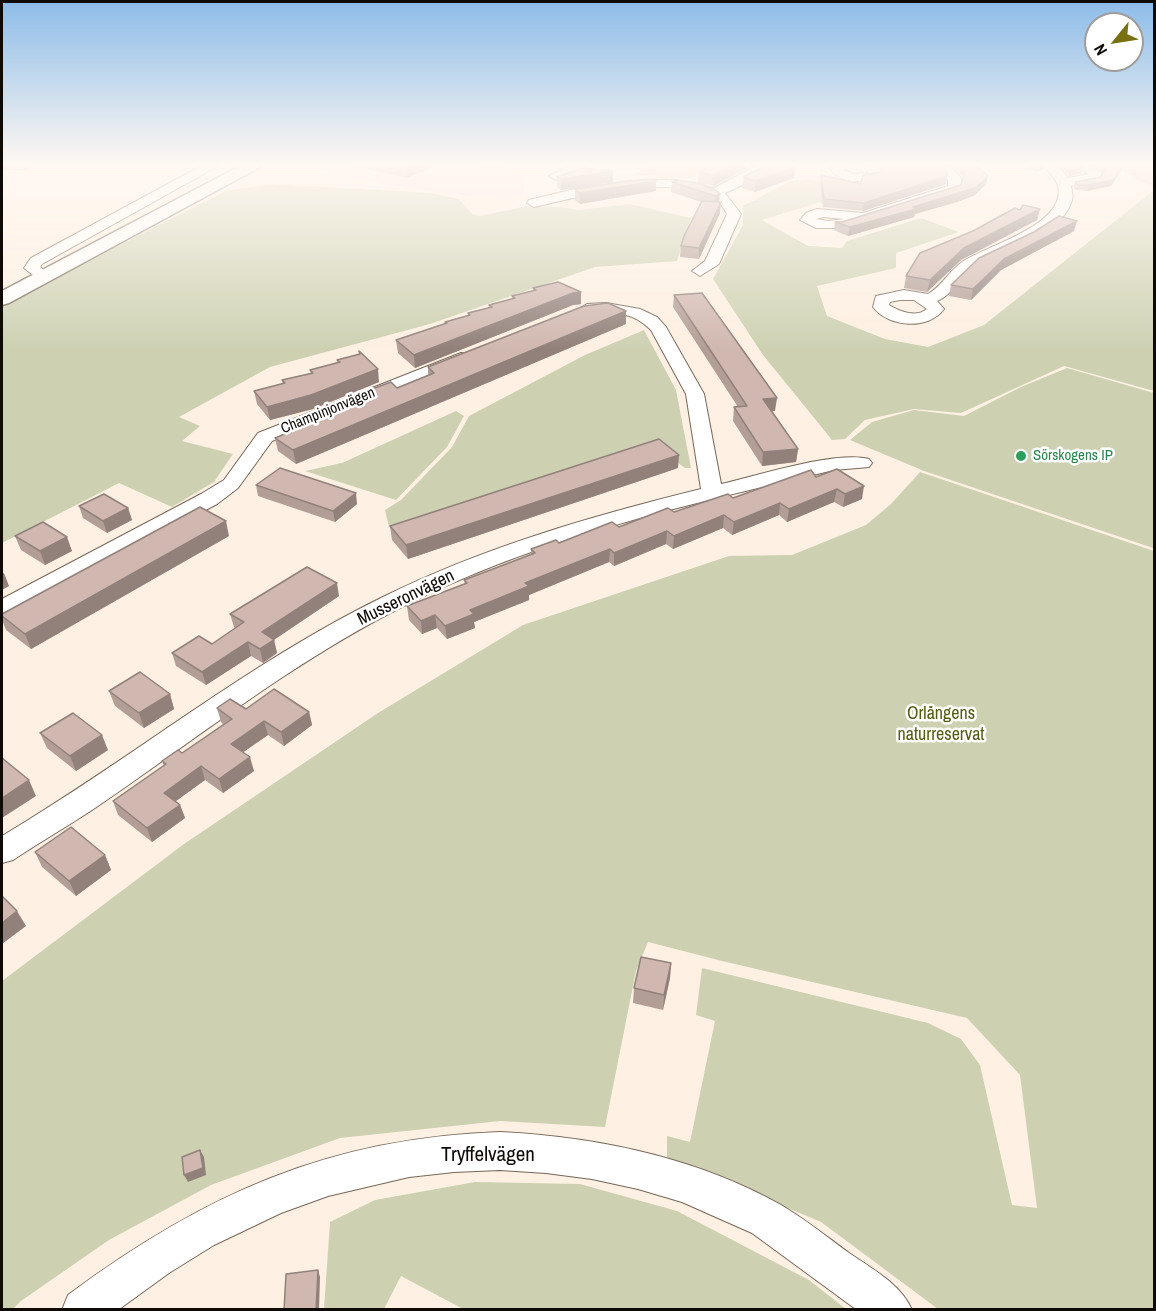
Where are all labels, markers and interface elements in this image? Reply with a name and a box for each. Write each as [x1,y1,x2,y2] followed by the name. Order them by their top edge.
[1084,12,1144,72] north arrow
[1088,40,1112,60] text: N
[278,384,378,438] street label: Champinjonvägen
[1033,447,1113,465] place label: Sörskogens IP
[1014,449,1028,463] marker: Sörskogens IP
[354,565,458,631] street label: Musseronvägen
[898,703,984,746] park label: Orlångens naturreservat
[441,1142,535,1168] street label: Tryffelvägen

